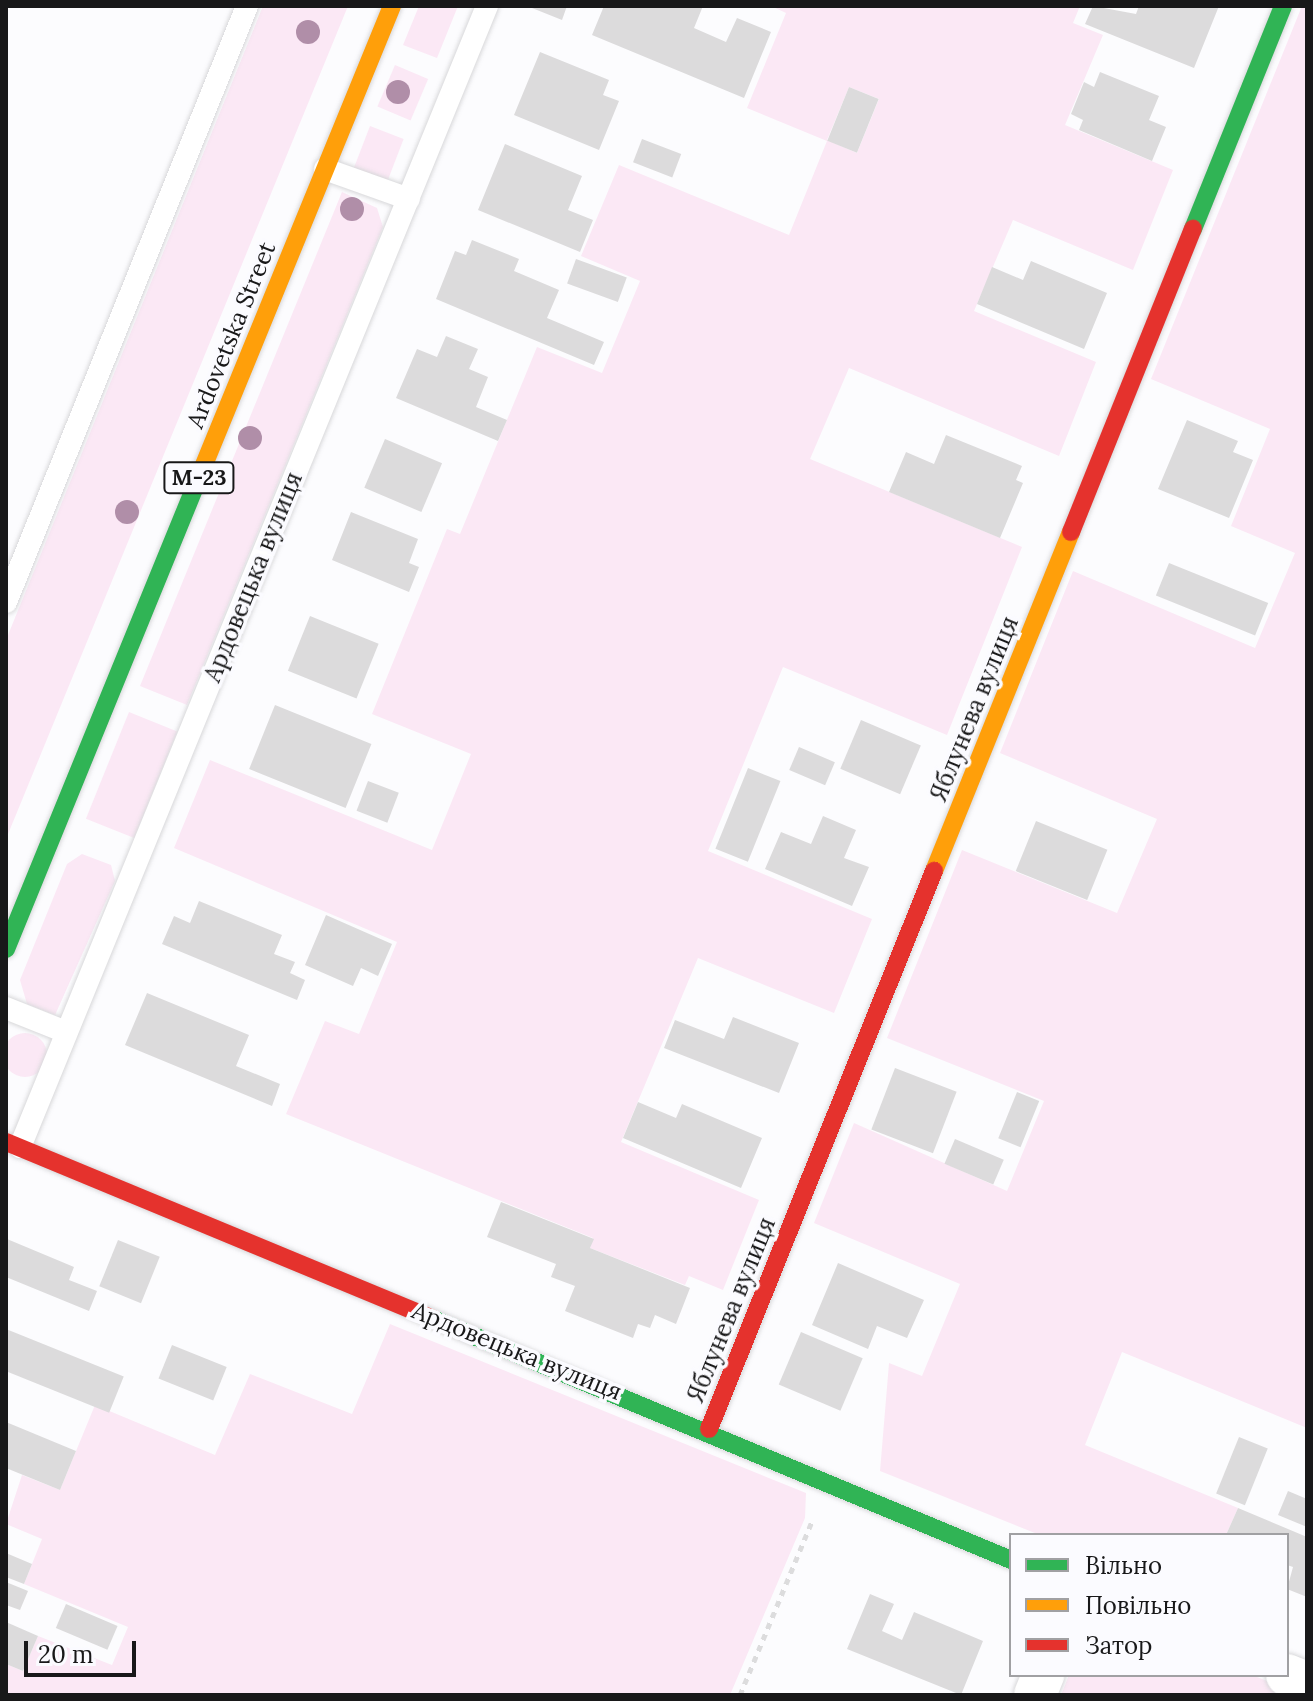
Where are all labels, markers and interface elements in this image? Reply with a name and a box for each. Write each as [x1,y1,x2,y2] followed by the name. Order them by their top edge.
[180,238,282,432] street label: Ardovetska Street
[163,460,235,496] road number: М-23
[198,468,308,686] street label: Ардовецька вулиця
[924,612,1024,806] street label: Яблунева вулиця
[681,1213,781,1407] street label: Яблунева вулиця
[408,1296,626,1406] street label: Ардовецька вулиця
[1009,1533,1289,1677] legend
[1085,1550,1162,1581] text: Вільно
[1085,1590,1191,1621] text: Повільно
[28,1625,140,1675] scale bar
[1085,1630,1152,1661] text: Затор
[38,1639,94,1670] text: 20 m

